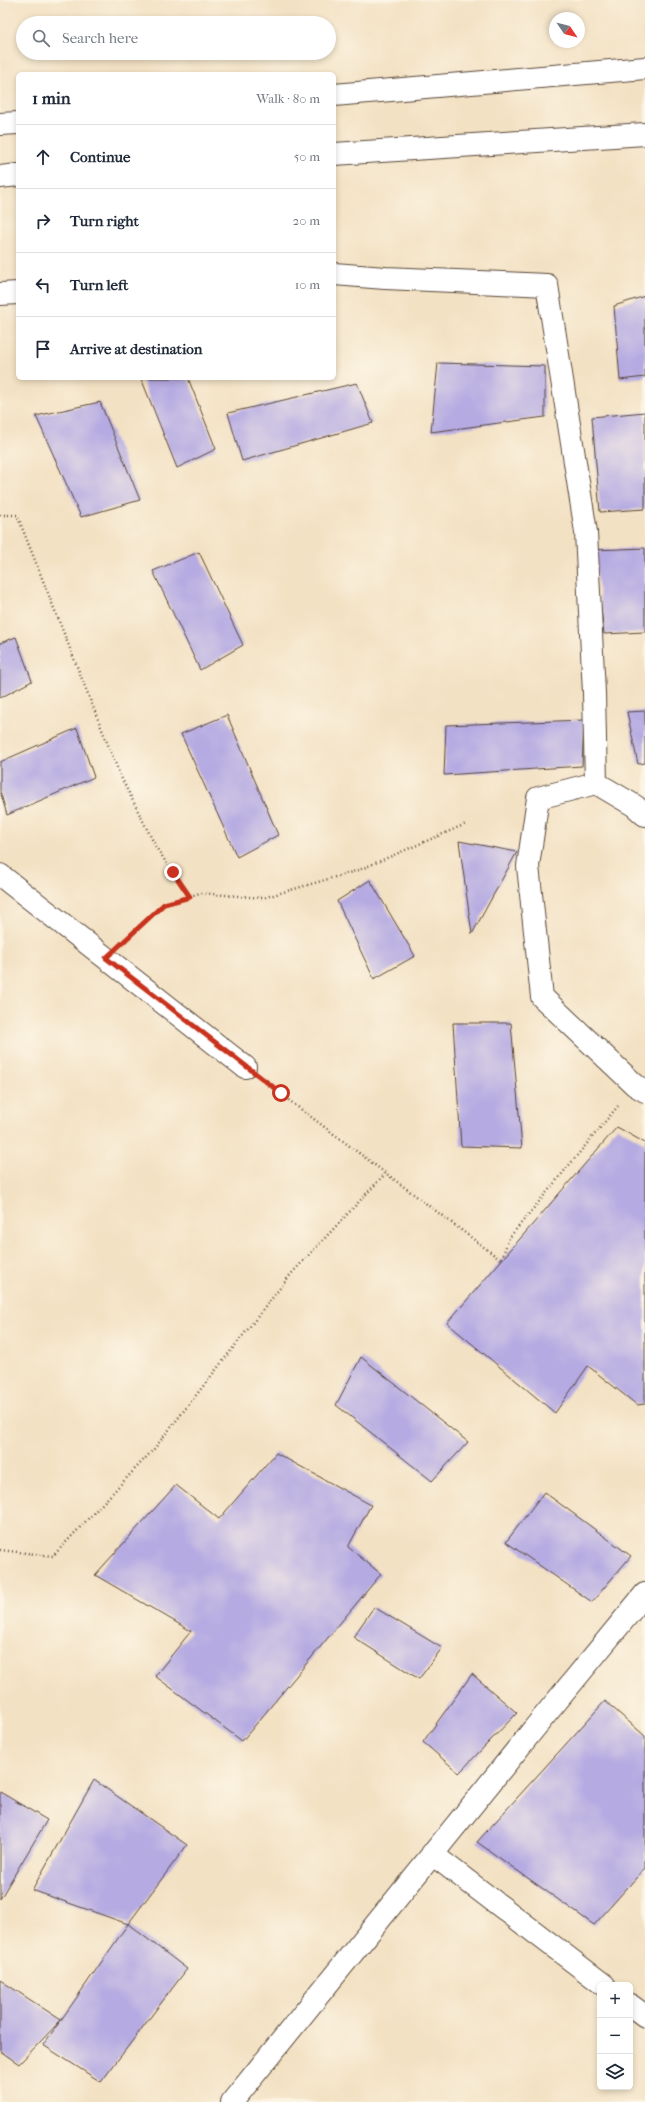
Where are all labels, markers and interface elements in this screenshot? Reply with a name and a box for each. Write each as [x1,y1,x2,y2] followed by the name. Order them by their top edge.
[549,12,585,48] north arrow
[16,16,336,60] search box
[30,27,52,49] icon: search
[62,29,138,47] text: Search here
[32,88,71,108] text: 1 min
[256,91,320,106] text: Walk · 80 m
[32,146,54,168] icon: ahead
[70,148,130,166] text: Continue
[294,149,320,164] text: 50 m
[32,210,54,232] icon: right
[70,212,139,230] text: Turn right
[293,213,320,228] text: 20 m
[32,274,54,296] icon: left
[70,276,128,294] text: Turn left
[295,277,320,292] text: 10 m
[32,338,54,360] icon: arrive
[70,340,202,358] text: Arrive at destination
[164,863,182,881] route end
[272,1084,290,1102] route start
[597,1982,633,2090] map controls
[597,1982,633,2018] button: +
[597,2018,633,2054] button: −
[597,2054,633,2090] button: layers

